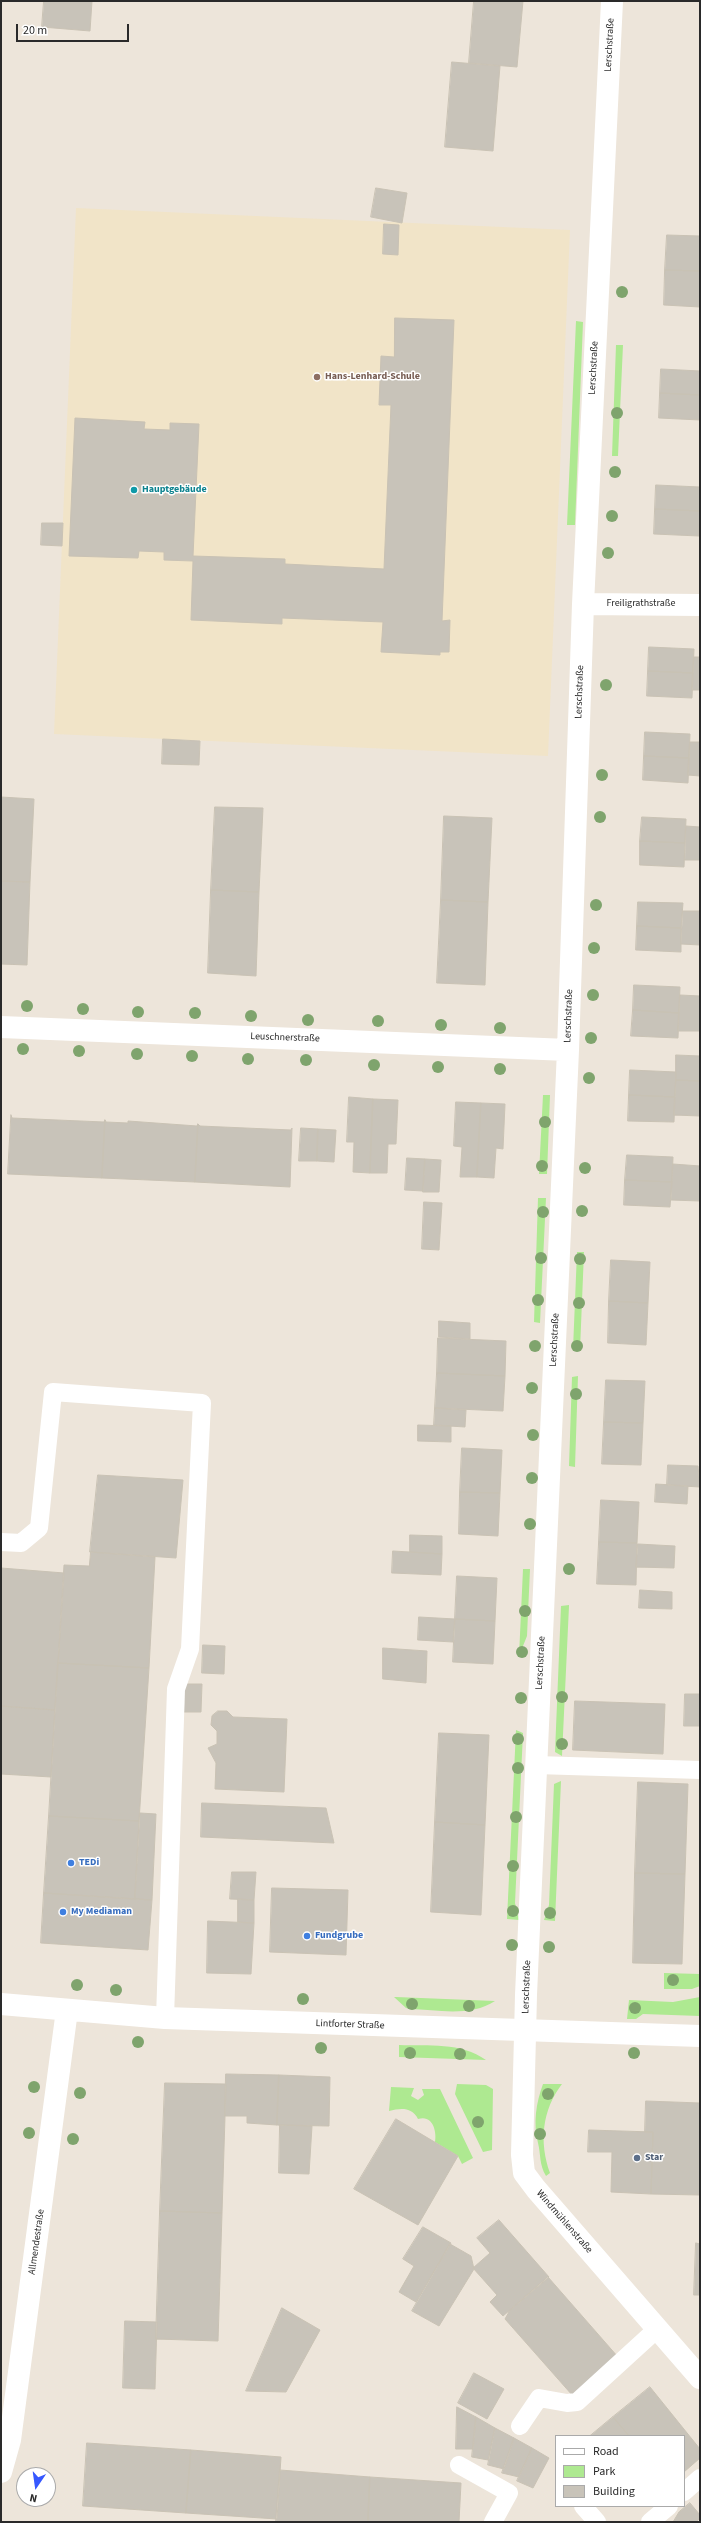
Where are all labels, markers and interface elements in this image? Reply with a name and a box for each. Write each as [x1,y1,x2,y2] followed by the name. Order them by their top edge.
[18,16,131,42] scale bar
[603,18,617,72] street label: Lerschstraße
[23,22,47,39] text: 20 m
[587,341,601,395] street label: Lerschstraße
[325,371,420,383] place label: Hans-Lenhard-Schule
[312,372,322,382] marker: Hans-Lenhard-Schule
[142,484,207,496] place label: Hauptgebäude
[129,485,139,495] marker: Hauptgebäude
[607,598,675,610] street label: Freiligrathstraße
[573,665,587,719] street label: Lerschstraße
[562,989,576,1043] street label: Lerschstraße
[250,1031,320,1045] street label: Leuschnerstraße
[548,1313,562,1367] street label: Lerschstraße
[534,1636,548,1690] street label: Lerschstraße
[79,1857,99,1869] place label: TEDi
[66,1858,76,1868] marker: TEDi
[71,1906,132,1918] place label: My Mediaman
[58,1907,68,1917] marker: My Mediaman
[315,1930,363,1942] place label: Fundgrube
[302,1931,312,1941] marker: Fundgrube
[520,1960,534,2014] street label: Lerschstraße
[315,2018,385,2032] street label: Lintforter Straße
[645,2152,663,2164] place label: Star
[632,2153,642,2163] marker: Star
[533,2188,595,2256] street label: Windmühlenstraße
[26,2208,48,2276] street label: Allmendestraße
[555,2435,685,2507] legend
[593,2443,619,2460] text: Road
[593,2463,615,2480] text: Park
[16,2467,56,2507] north arrow
[593,2483,635,2500] text: Building
[28,2490,39,2506] text: N

